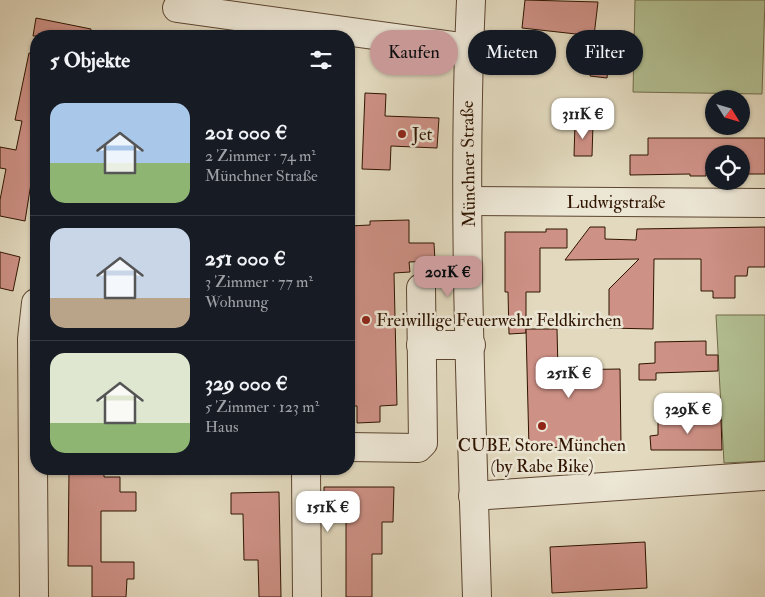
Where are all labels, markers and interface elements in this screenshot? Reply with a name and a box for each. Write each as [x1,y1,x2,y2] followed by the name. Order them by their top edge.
[370,30,458,75] chip: Kaufen
[468,30,556,75] chip: Mieten
[566,30,643,75] chip: Filter
[307,46,335,74] icon: filters
[50,47,130,74] text: 5 Objekte
[705,90,750,135] north arrow
[705,90,750,190] map controls
[542,98,624,140] pin: 311K €
[456,100,481,228] street label: Münchner Straße
[562,104,604,124] text: 311K €
[205,119,287,146] text: 201 000 €
[90,123,150,183] icon: home
[411,123,432,146] place label: Jet
[396,128,408,140] marker: Jet
[705,145,750,190] button: locate
[205,146,316,166] text: 2 Zimmer · 74 m²
[205,166,318,186] text: Münchner Straße
[566,191,666,214] street label: Ludwigstraße
[205,245,286,272] text: 251 000 €
[90,248,150,308] icon: home
[407,256,489,298] pin: 201K €
[425,262,471,282] text: 201K €
[205,272,313,292] text: 3 Zimmer · 77 m²
[205,292,268,312] text: Wohnung
[376,309,621,332] place label: Freiwillige Feuerwehr Feldkirchen
[360,314,372,326] marker: Freiwillige Feuerwehr Feldkirchen
[528,356,610,399] pin: 251K €
[547,363,591,383] text: 251K €
[205,370,288,397] text: 329 000 €
[90,373,150,433] icon: home
[647,392,729,435] pin: 329K €
[205,397,319,417] text: 5 Zimmer · 123 m²
[665,399,711,419] text: 329K €
[205,417,238,437] text: Haus
[536,420,548,432] marker: CUBE Store München (by Rabe Bike)
[458,434,626,478] place label: CUBE Store München (by Rabe Bike)
[287,490,369,533] pin: 151K €
[307,497,349,517] text: 151K €

